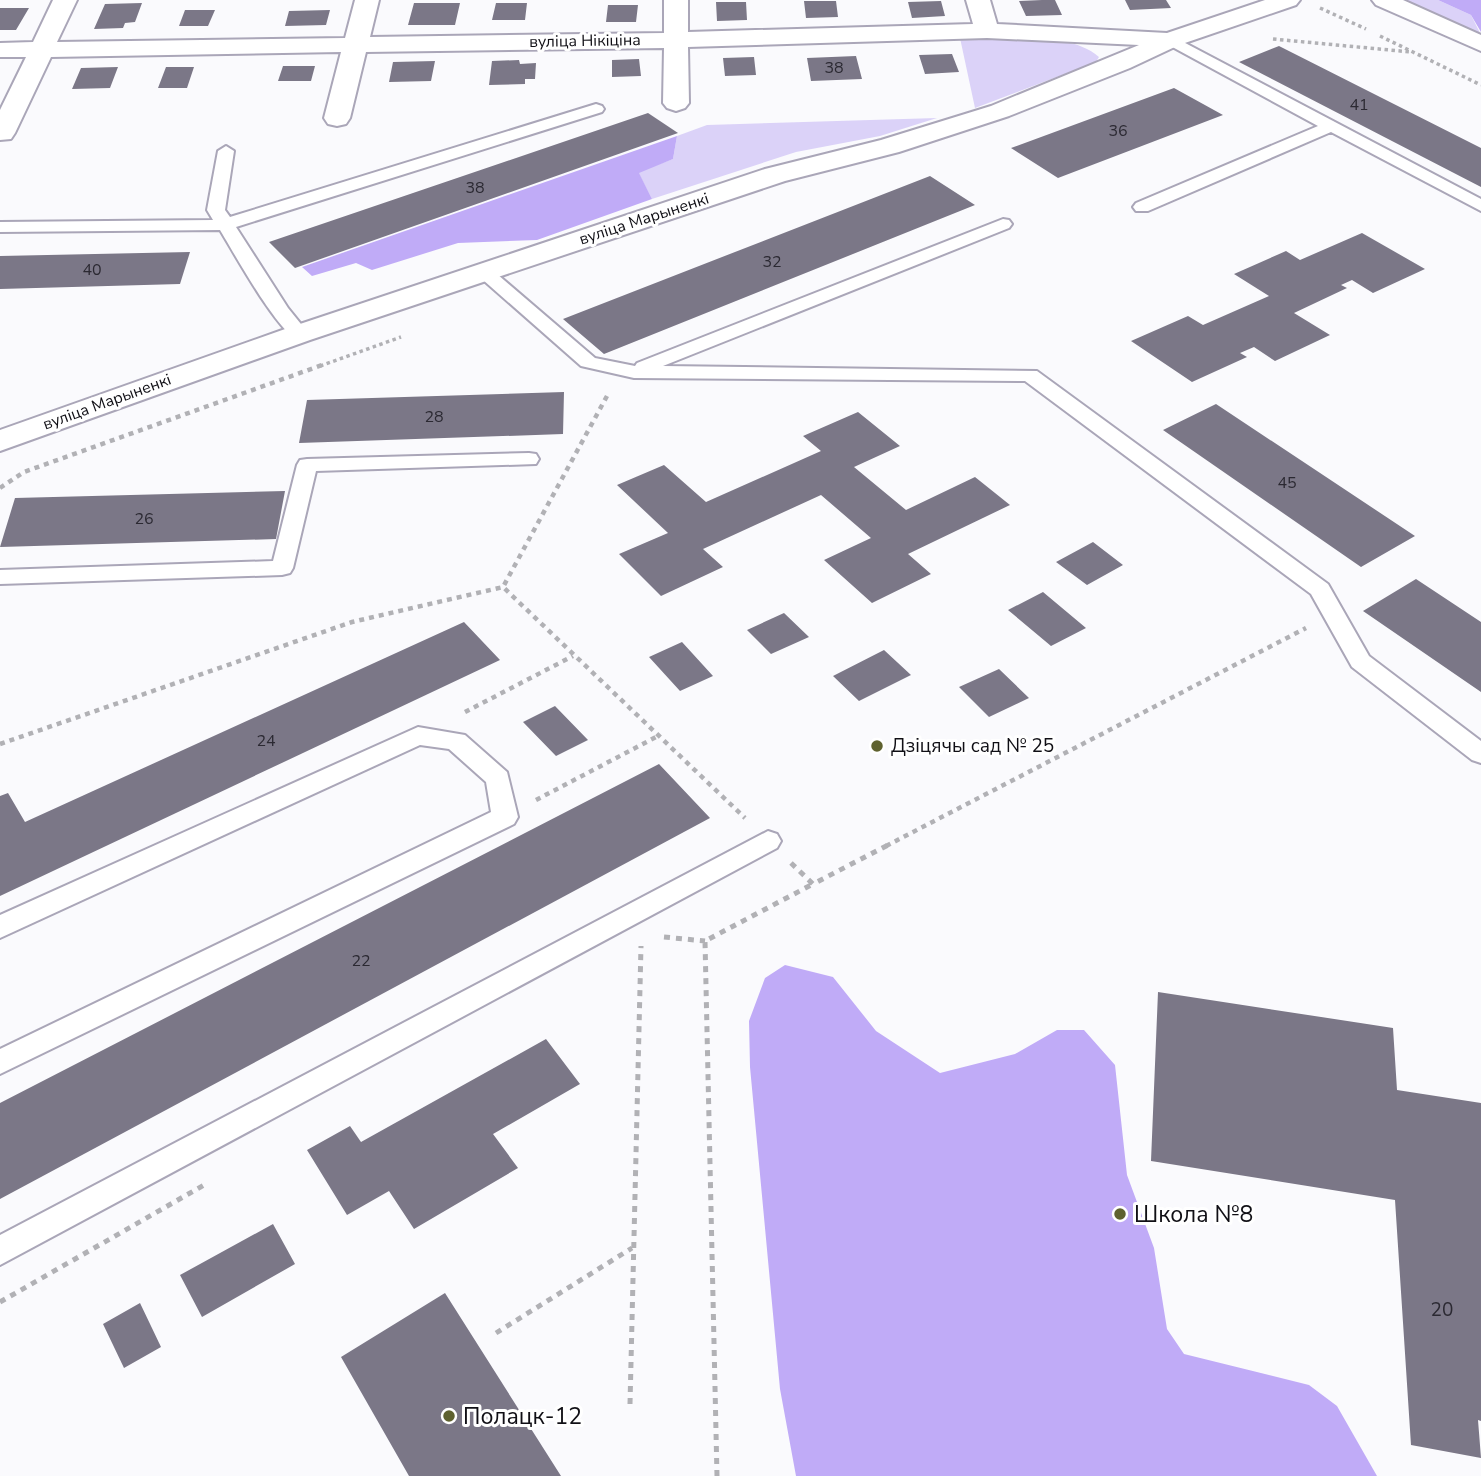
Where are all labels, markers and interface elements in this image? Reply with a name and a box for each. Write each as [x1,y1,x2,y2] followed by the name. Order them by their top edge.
[529,29,641,53] street label: вуліца Нікіціна
[824,57,844,79] house number: 38
[1349,94,1369,116] house number: 41
[1108,120,1128,142] house number: 36
[465,177,485,199] house number: 38
[576,188,712,250] street label: вуліца Марыненкі
[762,251,782,273] house number: 32
[82,259,102,281] house number: 40
[40,369,174,435] street label: вуліца Марыненкі
[424,406,444,428] house number: 28
[1277,472,1297,494] house number: 45
[134,508,154,530] house number: 26
[256,730,276,752] house number: 24
[891,733,1054,759] place label: Дзіцячы сад № 25
[869,738,885,754] marker: Дзіцячы сад № 25
[351,950,371,972] house number: 22
[1134,1199,1253,1230] place label: Школа №8
[1112,1206,1128,1222] marker: Школа №8
[1431,1297,1453,1323] house number: 20
[463,1401,582,1432] place label: Полацк-12
[441,1408,457,1424] marker: Полацк-12

